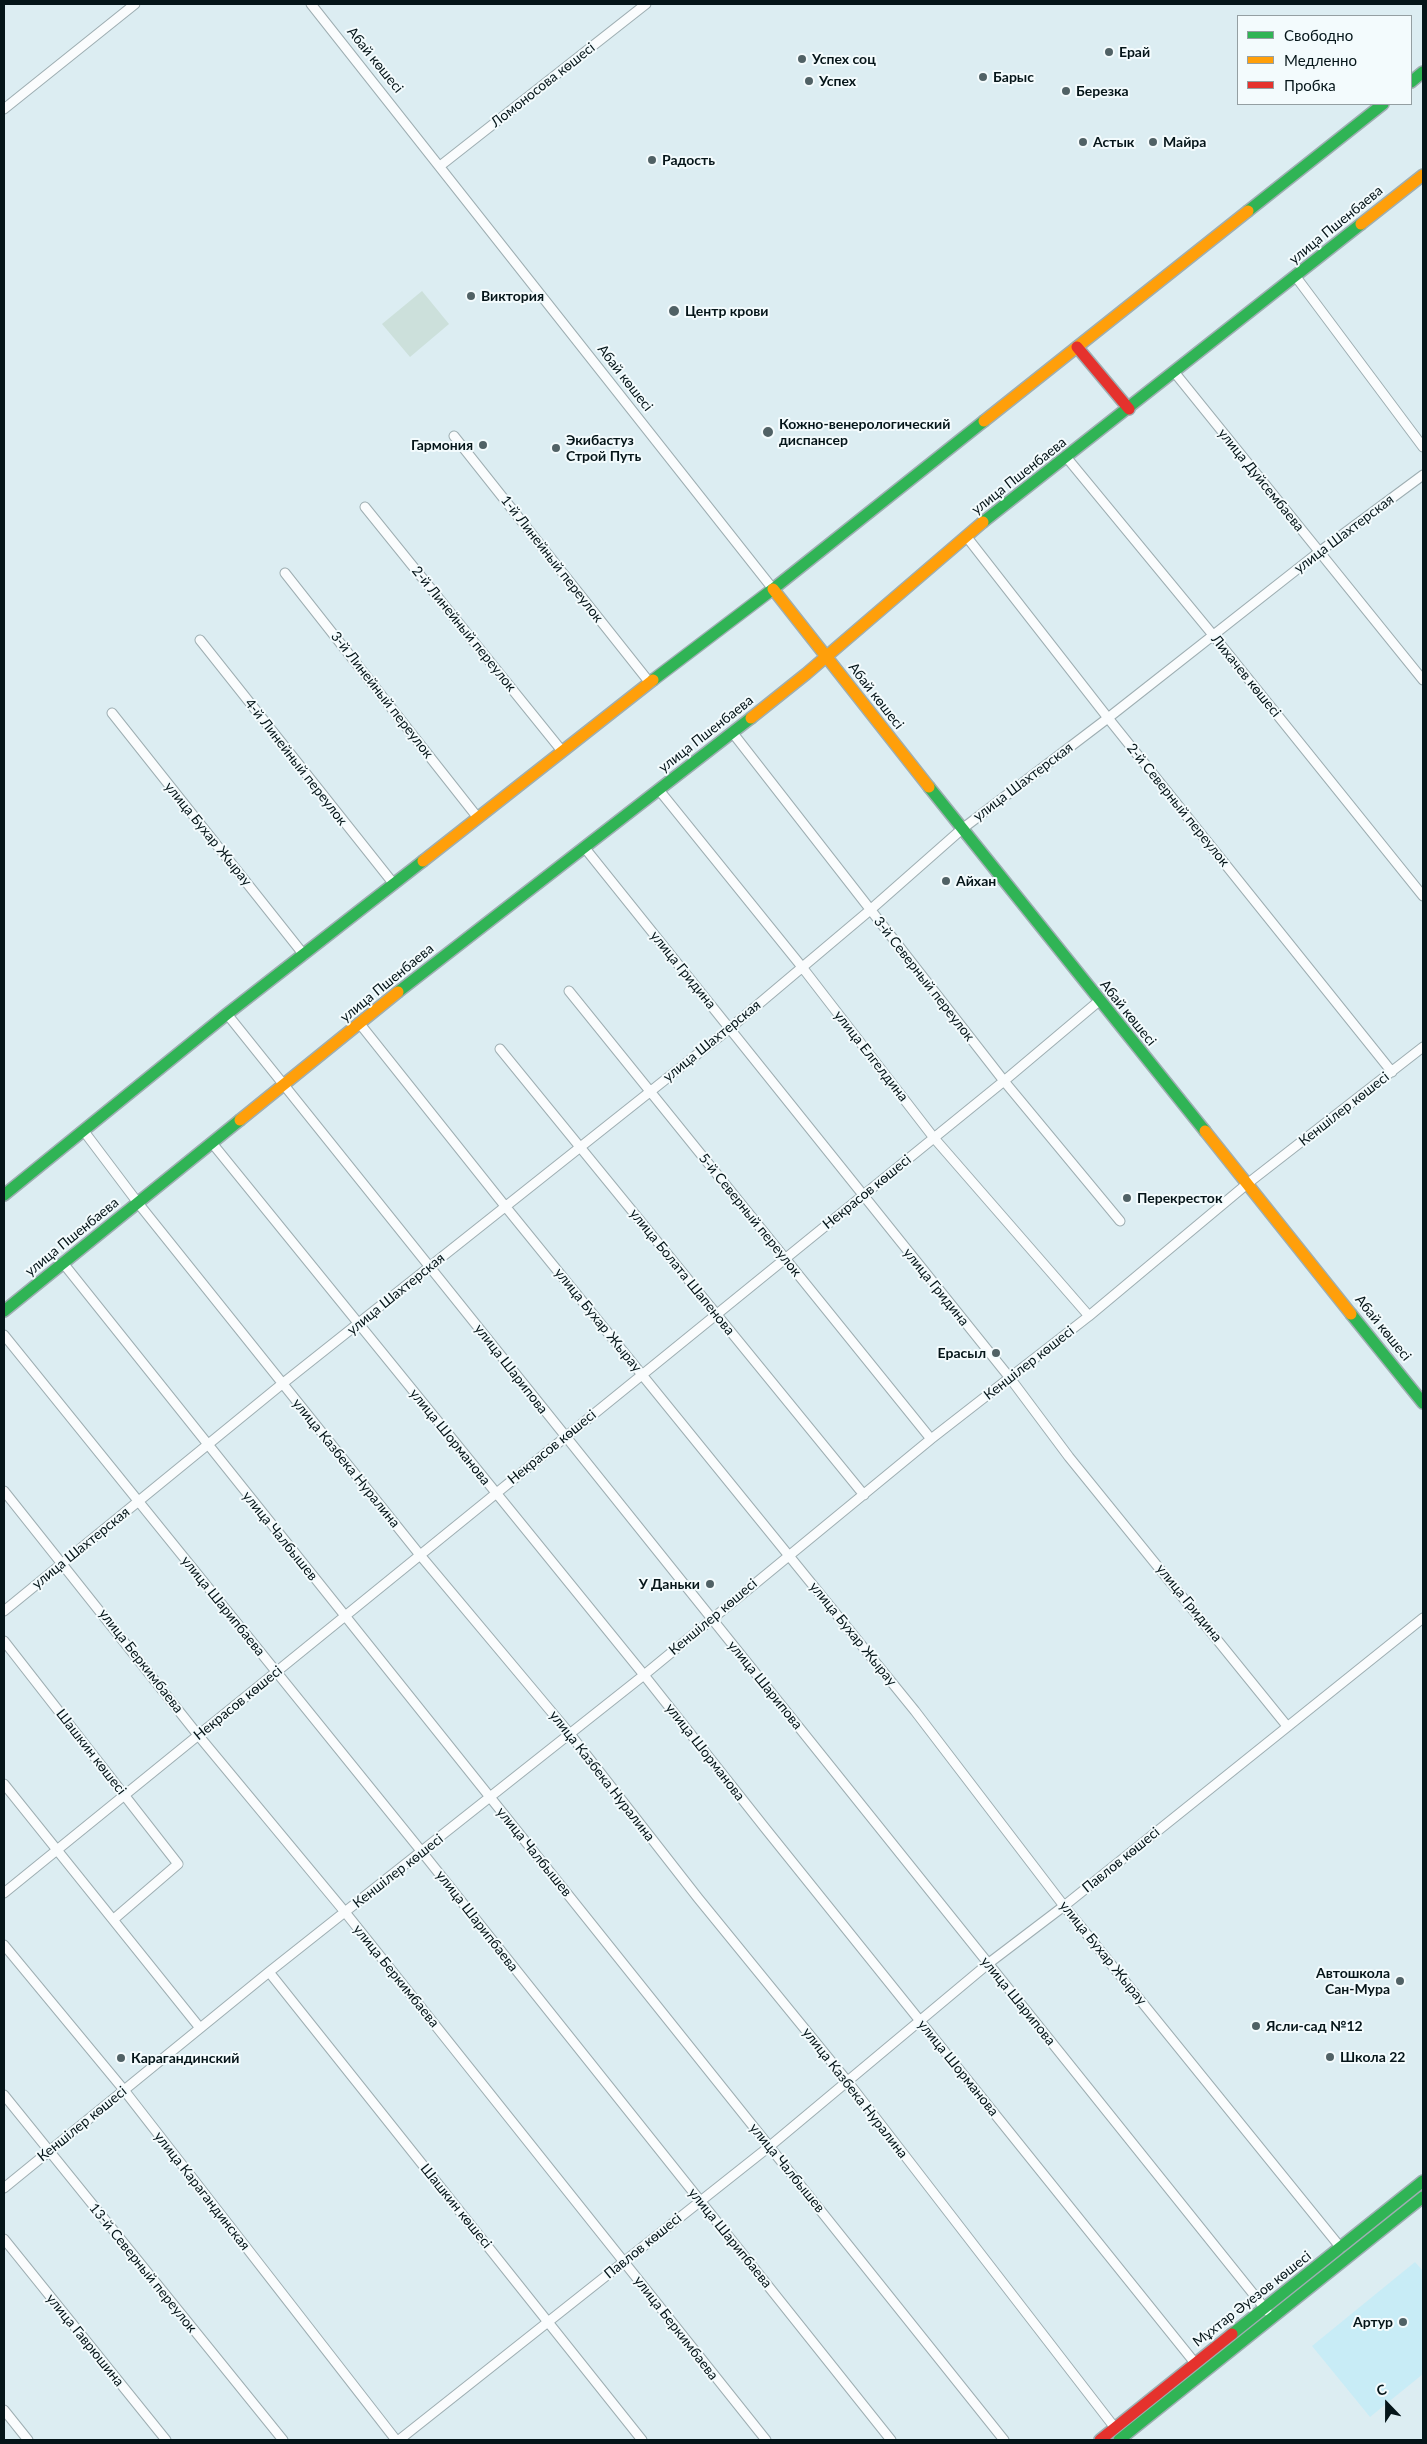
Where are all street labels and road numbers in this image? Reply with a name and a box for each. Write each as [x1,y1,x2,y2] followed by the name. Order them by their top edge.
[343,24,407,96] street label: Абай көшесі
[488,39,598,131] street label: Ломоносова көшесі
[1286,182,1386,268] street label: улица Пшенбаева
[594,341,656,415] street label: Абай көшесі
[1214,425,1308,535] street label: улица Дуйсембаева
[968,434,1070,518] street label: улица Пшенбаева
[1291,491,1397,577] street label: улица Шахтерская
[497,492,607,626] street label: 1-й Линейный переулок
[408,563,520,695] street label: 2-й Линейный переулок
[327,628,437,762] street label: 3-й Линейный переулок
[1208,631,1284,721] street label: Лихачев көшесі
[845,659,907,733] street label: Абай көшесі
[655,692,757,776] street label: улица Пшенбаева
[241,695,351,829] street label: 4-й Линейный переулок
[970,739,1076,825] street label: улица Шахтерская
[1123,740,1233,870] street label: 2-й Северный переулок
[161,779,255,889] street label: улица Бухар Жырау
[870,913,978,1045] street label: 3-й Северный переулок
[647,928,719,1012] street label: улица Гридина
[337,940,437,1026] street label: улица Пшенбаева
[1096,977,1160,1049] street label: Абай көшесі
[660,997,764,1085] street label: улица Шахтерская
[830,1007,912,1105] street label: улица Елгелдина
[1296,1069,1392,1149] street label: Кеншілер көшесі
[695,1150,805,1280] street label: 5-й Северный переулок
[819,1151,915,1233] street label: Некрасов көшесі
[22,1194,122,1280] street label: улица Пшенбаева
[626,1205,738,1339] street label: улица Болата Шапенова
[900,1245,972,1329] street label: улица Гридина
[344,1250,448,1338] street label: улица Шахтерская
[551,1265,645,1375] street label: улица Бухар Жырау
[1351,1292,1415,1364] street label: Абай көшесі
[471,1321,551,1417] street label: улица Шарипова
[981,1323,1077,1403] street label: Кеншілер көшесі
[406,1385,494,1489] street label: улица Шорманова
[289,1395,403,1531] street label: улица Казбека Нуралина
[504,1406,600,1488] street label: Некрасов көшесі
[239,1488,321,1584] street label: улица Чалбышев
[29,1504,133,1592] street label: улица Шахтерская
[177,1553,269,1659] street label: улица Шарипбаева
[1153,1561,1225,1645] street label: улица Гридина
[666,1575,760,1659] street label: Кеншілер көшесі
[806,1579,900,1689] street label: улица Бухар Жырау
[95,1606,187,1716] street label: улица Беркимбаева
[724,1637,806,1733] street label: улица Шарипова
[190,1662,286,1744] street label: Некрасов көшесі
[662,1700,748,1804] street label: улица Шорманова
[52,1706,130,1798] street label: Шашкин көшесі
[546,1707,658,1845] street label: улица Казбека Нуралина
[493,1804,575,1900] street label: улица Чалбышев
[1079,1824,1163,1896] street label: Павлов көшесі
[350,1831,446,1911] street label: Кеншілер көшесі
[432,1867,522,1975] street label: улица Шарипбаева
[1056,1898,1150,2008] street label: улица Бухар Жырау
[349,1921,443,2031] street label: улица Беркимбаева
[977,1953,1059,2049] street label: улица Шарипова
[914,2016,1002,2120] street label: улица Шорманова
[799,2024,911,2162] street label: улица Казбека Нуралина
[34,2083,130,2165] street label: Кеншілер көшесі
[746,2120,828,2216] street label: улица Чалбышев
[151,2128,253,2254] street label: улица Карагандинская
[417,2160,495,2252] street label: Шашкин көшесі
[684,2185,776,2291] street label: улица Шарипбаева
[86,2200,200,2336] street label: 13-й Северный переулок
[601,2210,685,2282] street label: Павлов көшесі
[1189,2248,1315,2350] street label: Мұхтар Әуезов көшесі
[630,2273,722,2383] street label: улица Беркимбаева
[42,2290,128,2390] street label: улица Гаврюшина

